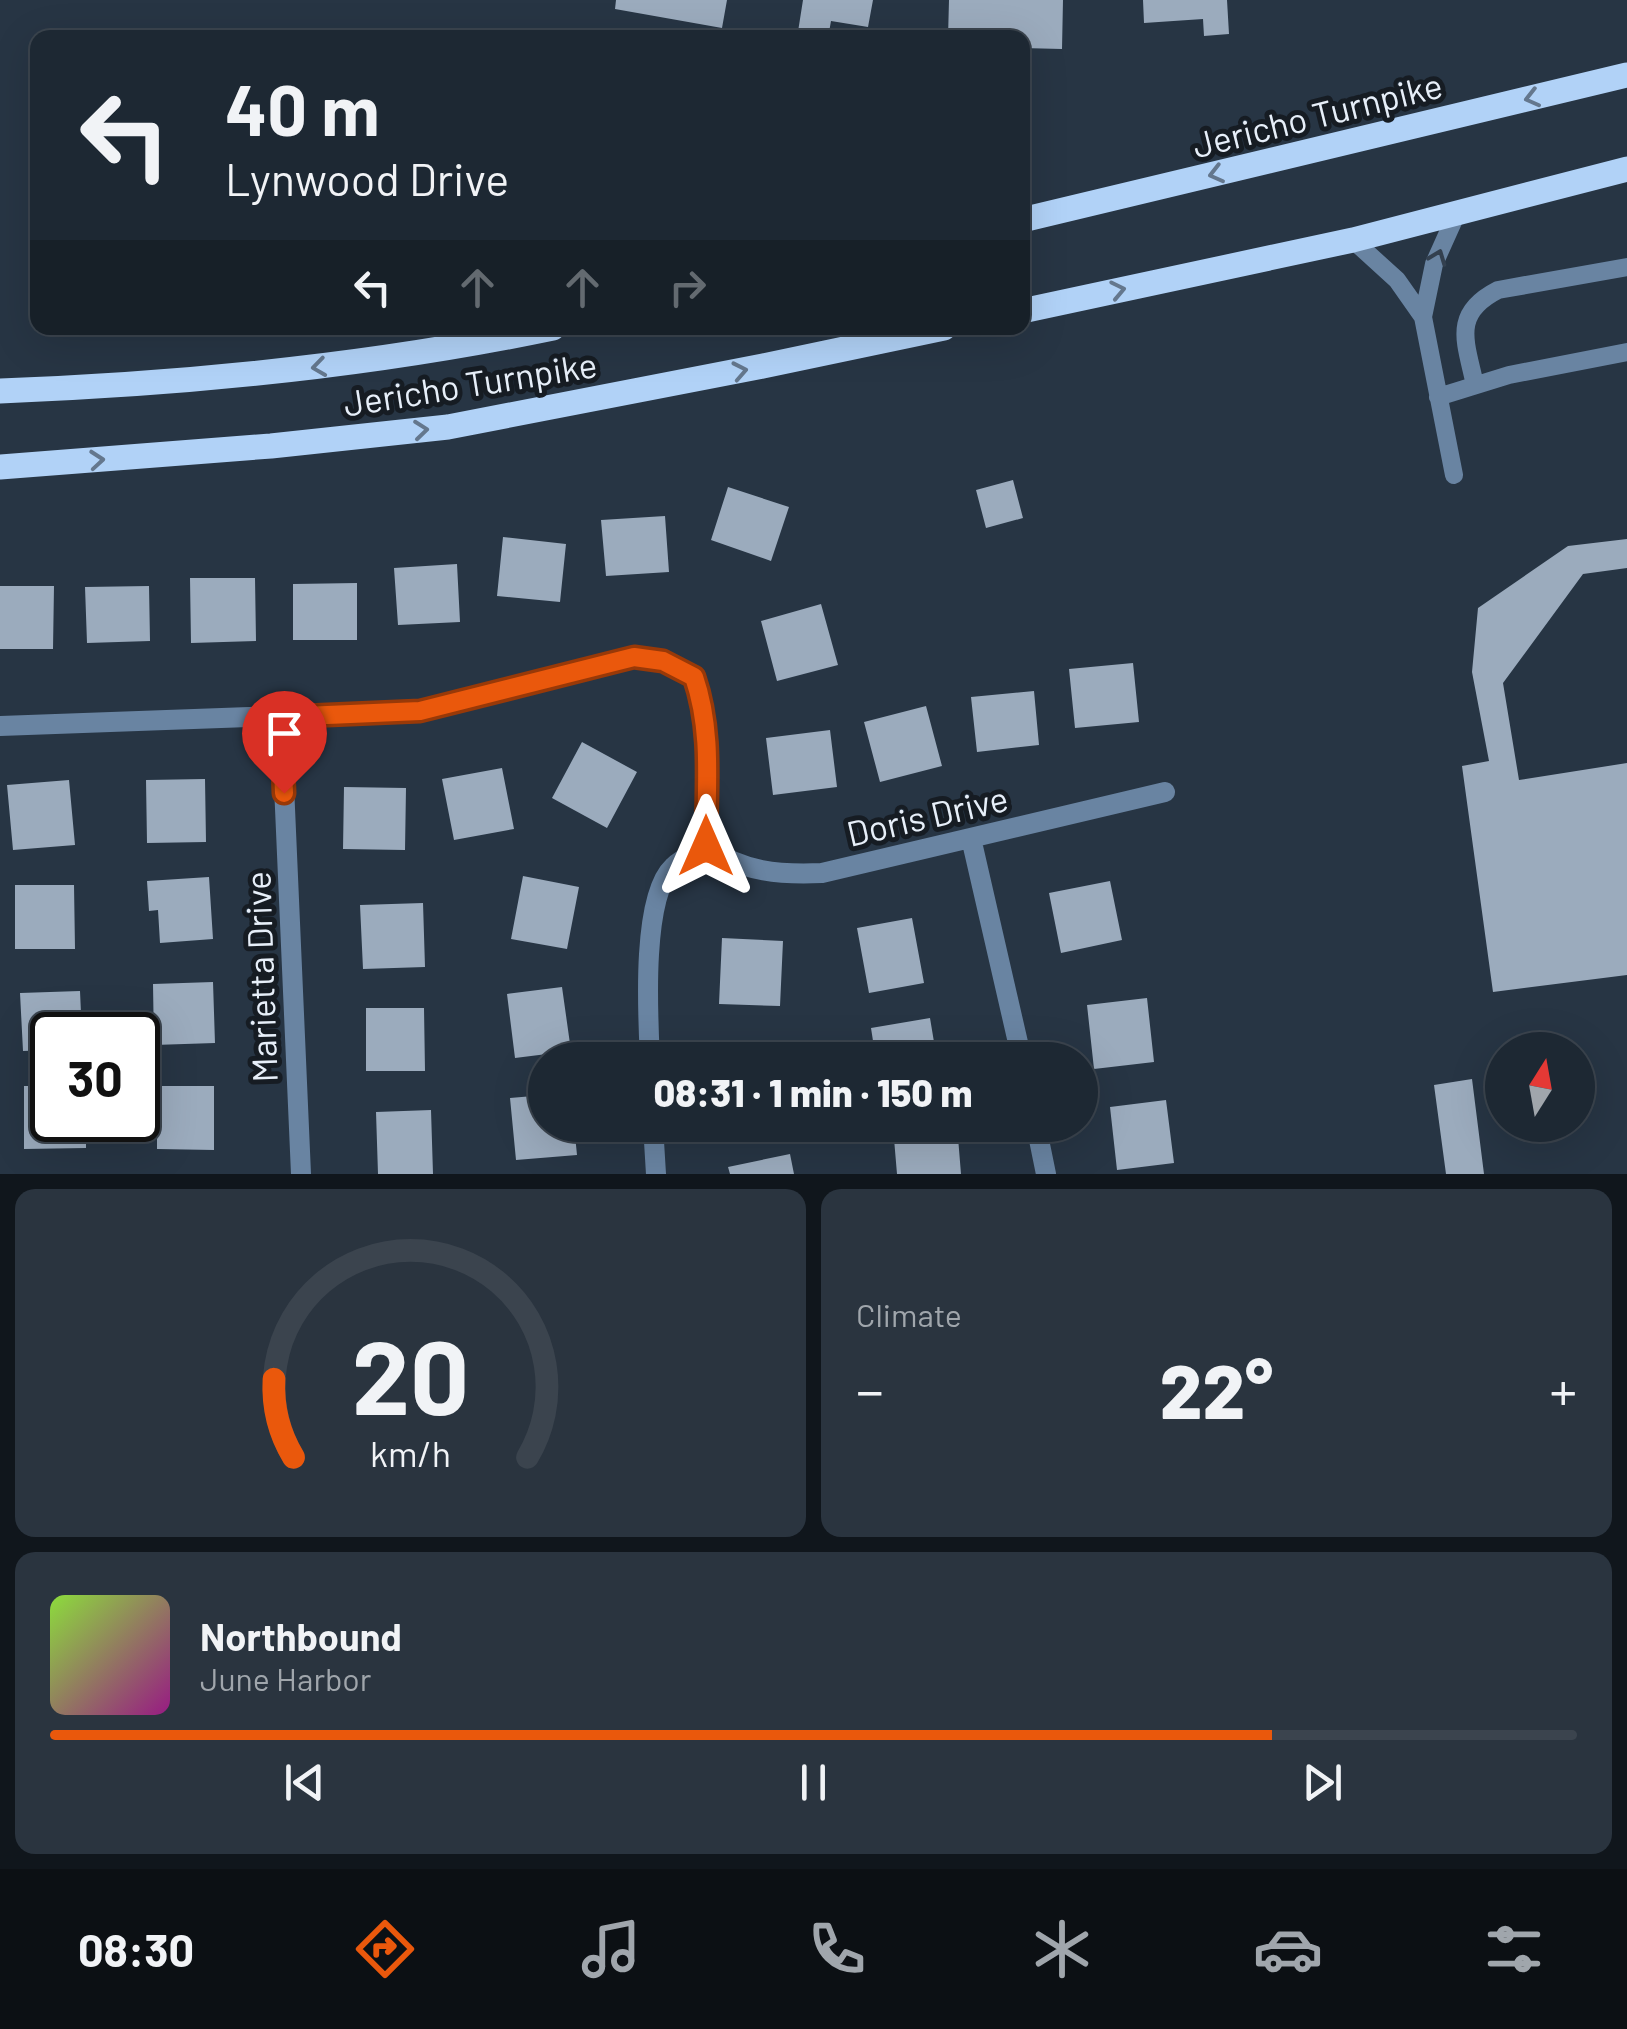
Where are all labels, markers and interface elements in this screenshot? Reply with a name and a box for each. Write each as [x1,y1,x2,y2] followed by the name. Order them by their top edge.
[1188,63,1446,165] street label: Jericho Turnpike
[225,66,380,150] text: 40 m
[60,70,190,200] icon: left
[1524,86,1541,107] one-way arrow
[225,151,509,205] text: Lynwood Drive
[1208,162,1225,183] one-way arrow
[1426,249,1447,266] one-way arrow
[345,260,400,315] icon: left
[450,260,505,315] icon: ahead
[555,260,610,315] icon: ahead
[660,260,715,315] icon: right
[1109,281,1126,302] one-way arrow
[340,342,600,424] street label: Jericho Turnpike
[311,355,327,376] one-way arrow
[731,361,748,382] one-way arrow
[413,420,429,441] one-way arrow
[90,449,106,471] one-way arrow
[242,691,327,794] pin
[257,706,312,761] icon: arrive
[842,776,1012,854] street label: Doris Drive
[654,794,758,898] position arrow
[235,871,285,1083] street label: Marietta Drive
[30,1012,160,1142] speed limit sign: 30
[1485,1032,1595,1142] north arrow
[1485,1032,1595,1142] map controls
[653,1069,973,1115] text: 08:31 · 1 min · 150 m
[856,1295,962,1333] text: Climate
[352,1311,469,1436] text: 20
[1160,1344,1273,1434] text: 22°
[856,1356,884,1422] text: −
[1549,1356,1577,1422] text: +
[370,1431,451,1474] text: km/h
[200,1613,402,1659] text: Northbound
[200,1659,371,1697] text: June Harbor
[277,1755,332,1810] icon: previous
[786,1755,841,1810] icon: pause
[1295,1755,1350,1810] icon: next
[350,1914,420,1984] icon: directions
[576,1914,646,1984] icon: music
[802,1914,872,1984] icon: phone
[1027,1914,1097,1984] icon: climate
[1253,1914,1323,1984] icon: car
[1479,1914,1549,1984] icon: filters
[78,1922,194,1976] text: 08:30

